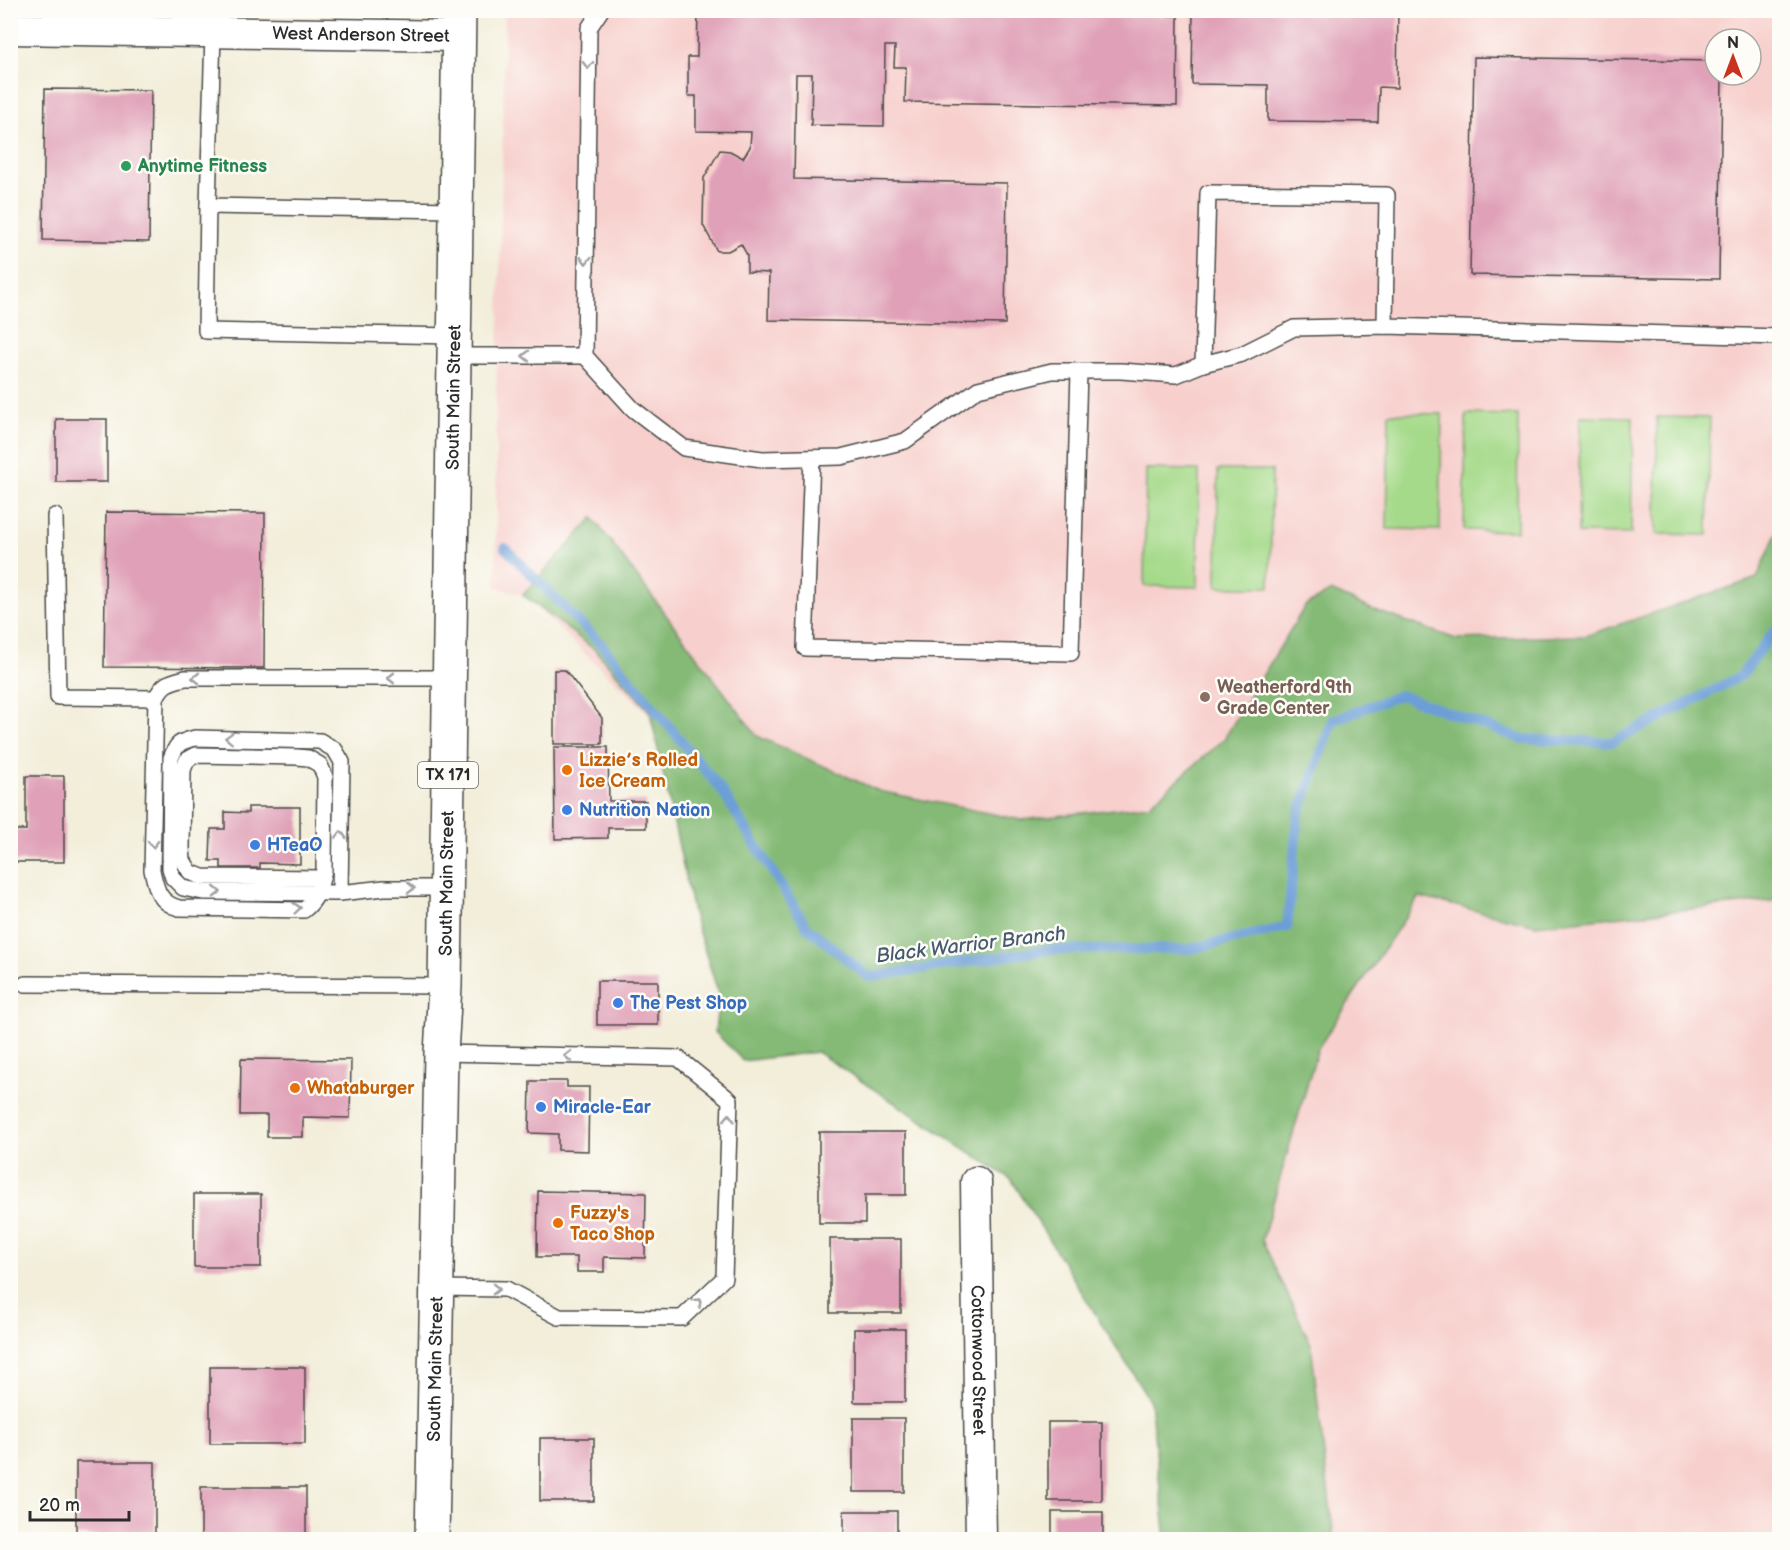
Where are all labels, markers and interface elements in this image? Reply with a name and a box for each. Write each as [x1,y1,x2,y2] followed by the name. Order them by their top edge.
[272,23,450,46] street label: West Anderson Street
[1703,27,1763,87] north arrow
[1727,34,1739,53] text: N
[582,61,594,70] one-way arrow
[137,156,267,177] place label: Anytime Fitness
[119,159,133,173] marker: Anytime Fitness
[580,256,592,265] one-way arrow
[442,324,465,470] street label: South Main Street
[522,350,531,362] one-way arrow
[192,672,201,684] one-way arrow
[387,672,396,684] one-way arrow
[1217,677,1352,719] place label: Weatherford 9th Grade Center
[1198,690,1212,704] marker: Weatherford 9th Grade Center
[225,732,234,745] one-way arrow
[579,750,698,792] place label: Lizzie’s Rolled Ice Cream
[418,762,478,788] road number: TX 171
[560,763,574,777] marker: Lizzie’s Rolled Ice Cream
[579,800,710,821] place label: Nutrition Nation
[560,803,574,817] marker: Nutrition Nation
[435,810,458,956] street label: South Main Street
[335,830,347,839] one-way arrow
[267,835,322,856] place label: HTeaO
[248,838,262,852] marker: HTeaO
[147,840,159,849] one-way arrow
[407,882,416,894] one-way arrow
[212,886,221,898] one-way arrow
[292,902,302,915] one-way arrow
[875,921,1067,969] water label: Black Warrior Branch
[630,993,747,1014] place label: The Pest Shop
[611,996,625,1010] marker: The Pest Shop
[563,1050,572,1062] one-way arrow
[307,1078,415,1099] place label: Whataburger
[288,1081,302,1095] marker: Whataburger
[553,1097,652,1118] place label: Miracle-Ear
[534,1100,548,1114] marker: Miracle-Ear
[723,1114,736,1123] one-way arrow
[570,1203,655,1245] place label: Fuzzy's Taco Shop
[551,1216,565,1230] marker: Fuzzy's Taco Shop
[491,1283,500,1295] one-way arrow
[967,1285,990,1436] street label: Cottonwood Street
[423,1296,447,1442] street label: South Main Street
[692,1298,702,1309] one-way arrow
[30,1484,129,1522] scale bar
[39,1495,80,1516] text: 20 m

